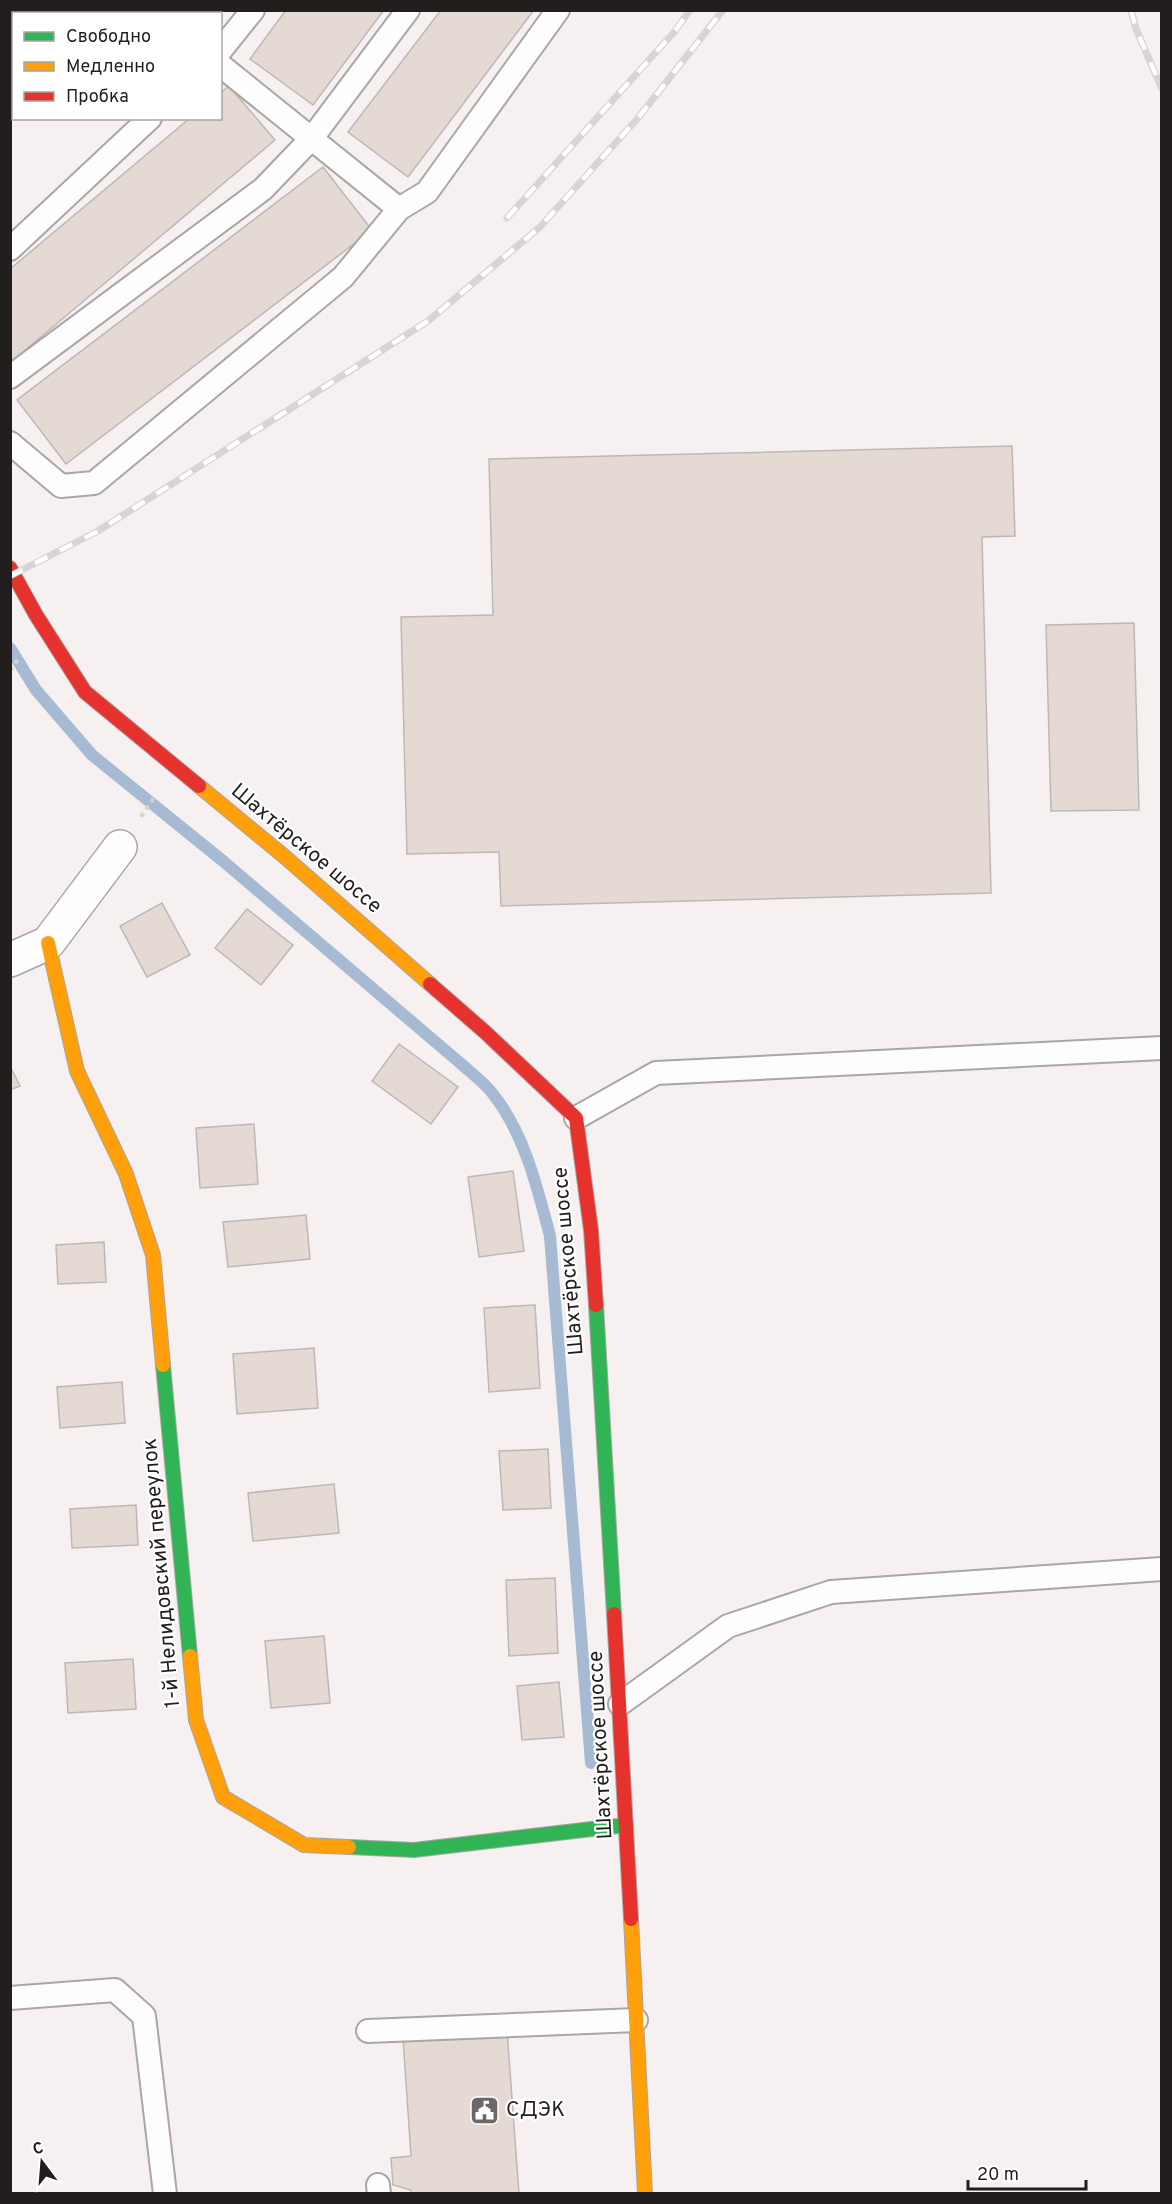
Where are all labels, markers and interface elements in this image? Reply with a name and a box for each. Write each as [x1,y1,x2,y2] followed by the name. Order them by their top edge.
[12,12,222,120] legend
[66,26,151,49] text: Свободно
[66,56,155,79] text: Медленно
[66,86,129,109] text: Пробка
[225,778,387,920] street label: Шахтёрское шоссе
[547,1166,591,1356] street label: Шахтёрское шоссе
[137,1437,187,1709] street label: 1-й Нелидовский переулок
[583,1650,619,1840] street label: Шахтёрское шоссе
[469,2094,501,2126] public building icon: СДЭК
[506,2097,565,2124] place label: СДЭК
[12,2132,72,2192] north arrow
[31,2138,46,2161] text: С
[968,2153,1086,2191] scale bar
[977,2164,1019,2187] text: 20 m

